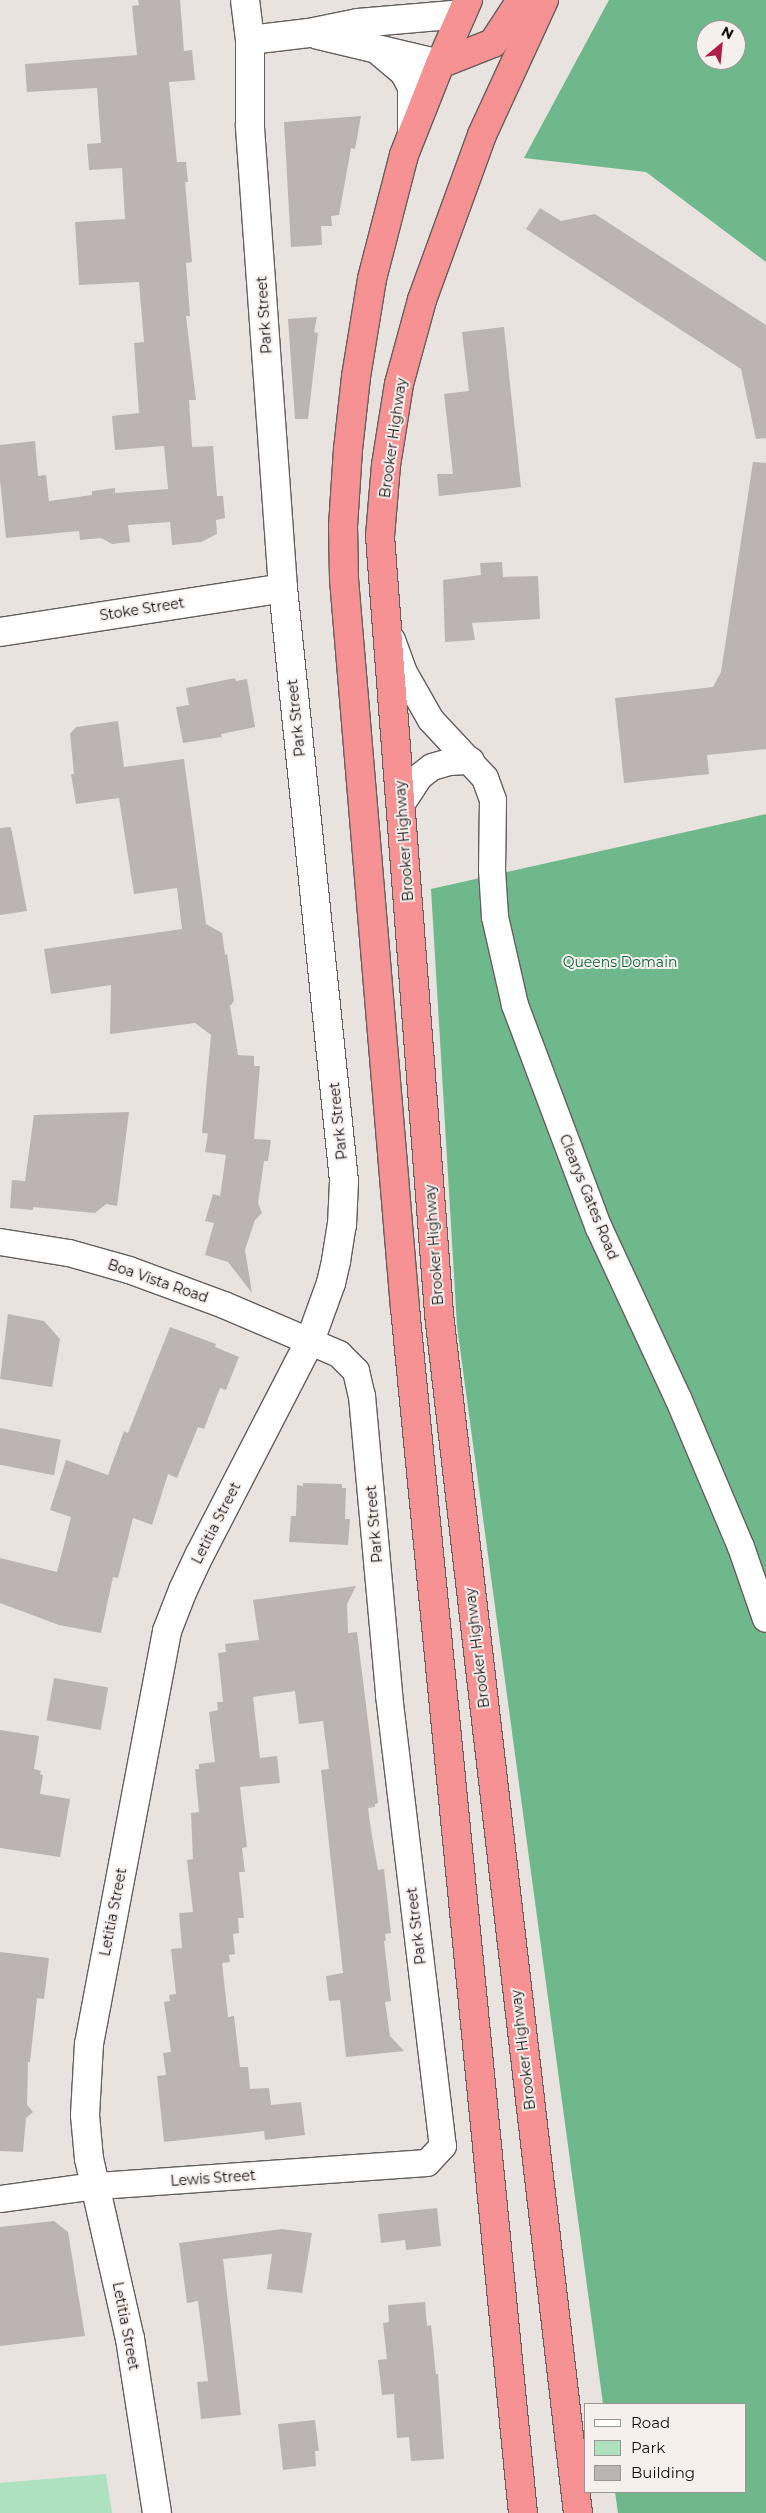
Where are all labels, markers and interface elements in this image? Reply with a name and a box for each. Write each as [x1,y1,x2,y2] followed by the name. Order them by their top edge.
[696,20,746,70] north arrow
[718,22,737,43] text: N
[253,276,275,354] street label: Park Street
[376,377,410,499] street label: Brooker Highway
[99,594,185,624] street label: Stoke Street
[284,678,308,758] street label: Park Street
[391,780,417,902] street label: Brooker Highway
[563,954,677,970] park label: Queens Domain
[326,1081,350,1161] street label: Park Street
[556,1132,622,1262] street label: Clearys Gates Road
[421,1184,447,1306] street label: Brooker Highway
[105,1256,211,1306] street label: Boa Vista Road
[188,1479,244,1567] street label: Letitia Street
[362,1484,386,1564] street label: Park Street
[461,1587,493,1709] street label: Brooker Highway
[96,1866,130,1958] street label: Letitia Street
[403,1886,429,1966] street label: Park Street
[507,1989,539,2111] street label: Brooker Highway
[170,2167,256,2189] street label: Lewis Street
[109,2280,143,2372] street label: Letitia Street
[584,2403,746,2493] legend
[631,2413,670,2432] text: Road
[631,2438,665,2457] text: Park
[631,2463,695,2482] text: Building

